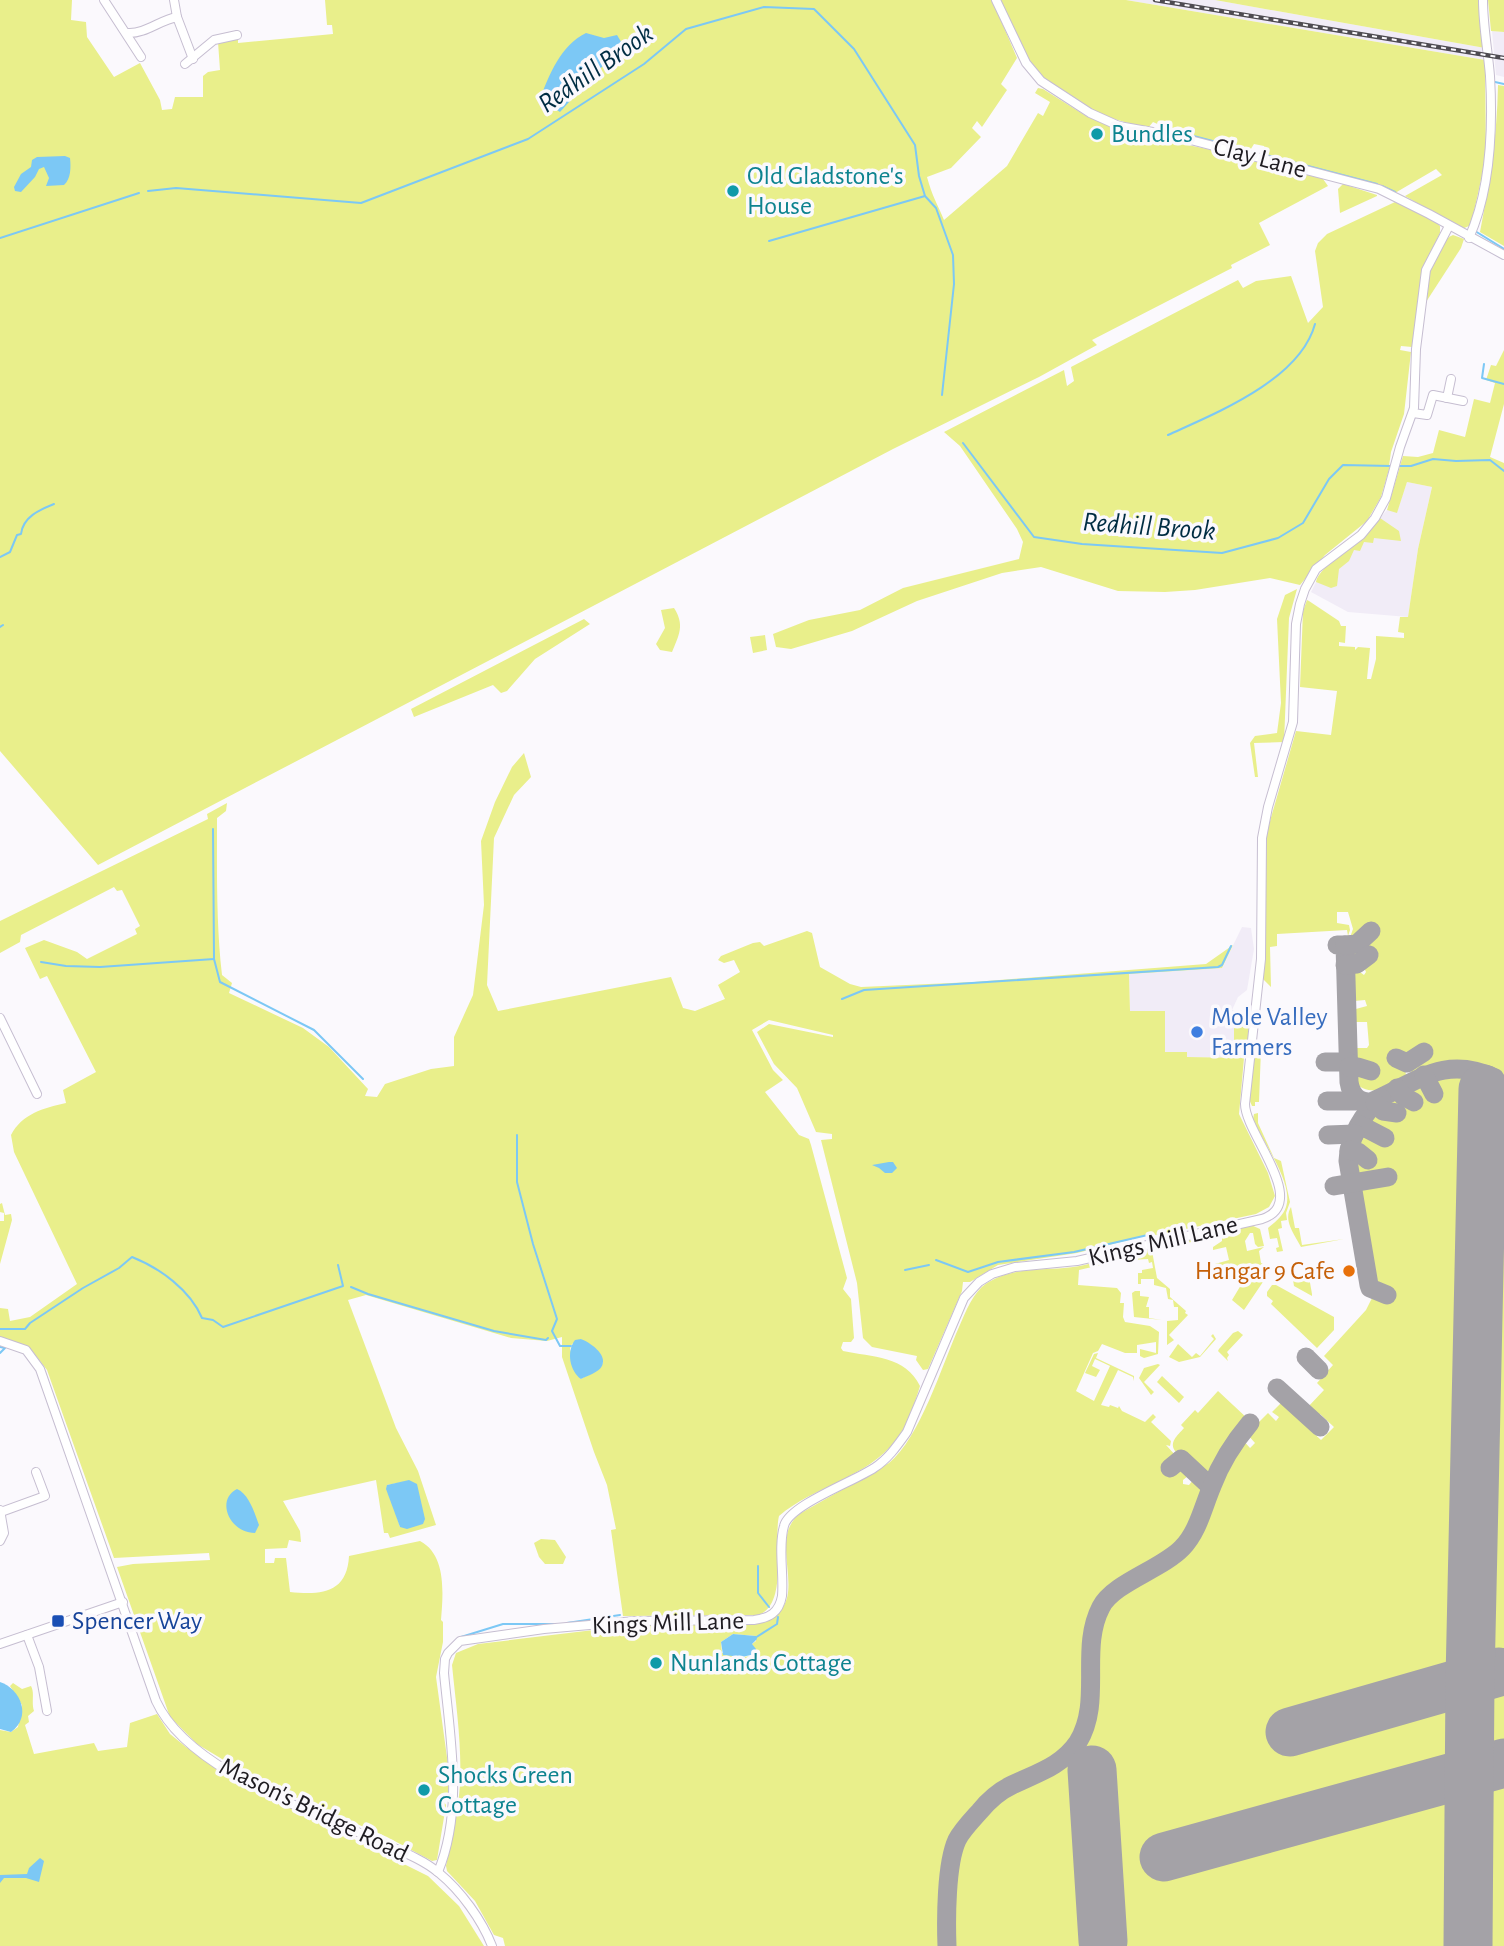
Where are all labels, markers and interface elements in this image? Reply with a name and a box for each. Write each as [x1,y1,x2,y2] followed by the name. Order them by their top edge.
[533,19,659,119] water label: Redhill Brook
[1111,121,1193,147] place label: Bundles
[1089,126,1105,142] marker: Bundles
[1211,133,1309,183] street label: Clay Lane
[747,163,904,219] place label: Old Gladstone's House
[725,183,741,199] marker: Old Gladstone's House
[1082,508,1216,546] water label: Redhill Brook
[1211,1004,1328,1060] place label: Mole Valley Farmers
[1189,1024,1205,1040] marker: Mole Valley Farmers
[1086,1211,1240,1271] street label: Kings Mill Lane
[1195,1258,1335,1284] place label: Hangar 9 Cafe
[1341,1263,1357,1279] marker: Hangar 9 Cafe
[591,1607,745,1639] street label: Kings Mill Lane
[72,1608,202,1634] place label: Spencer Way
[50,1613,66,1629] marker: Spencer Way
[670,1650,852,1676] place label: Nunlands Cottage
[648,1655,664,1671] marker: Nunlands Cottage
[215,1753,413,1867] street label: Mason's Bridge Road
[438,1762,573,1818] place label: Shocks Green Cottage
[416,1782,432,1798] marker: Shocks Green Cottage

